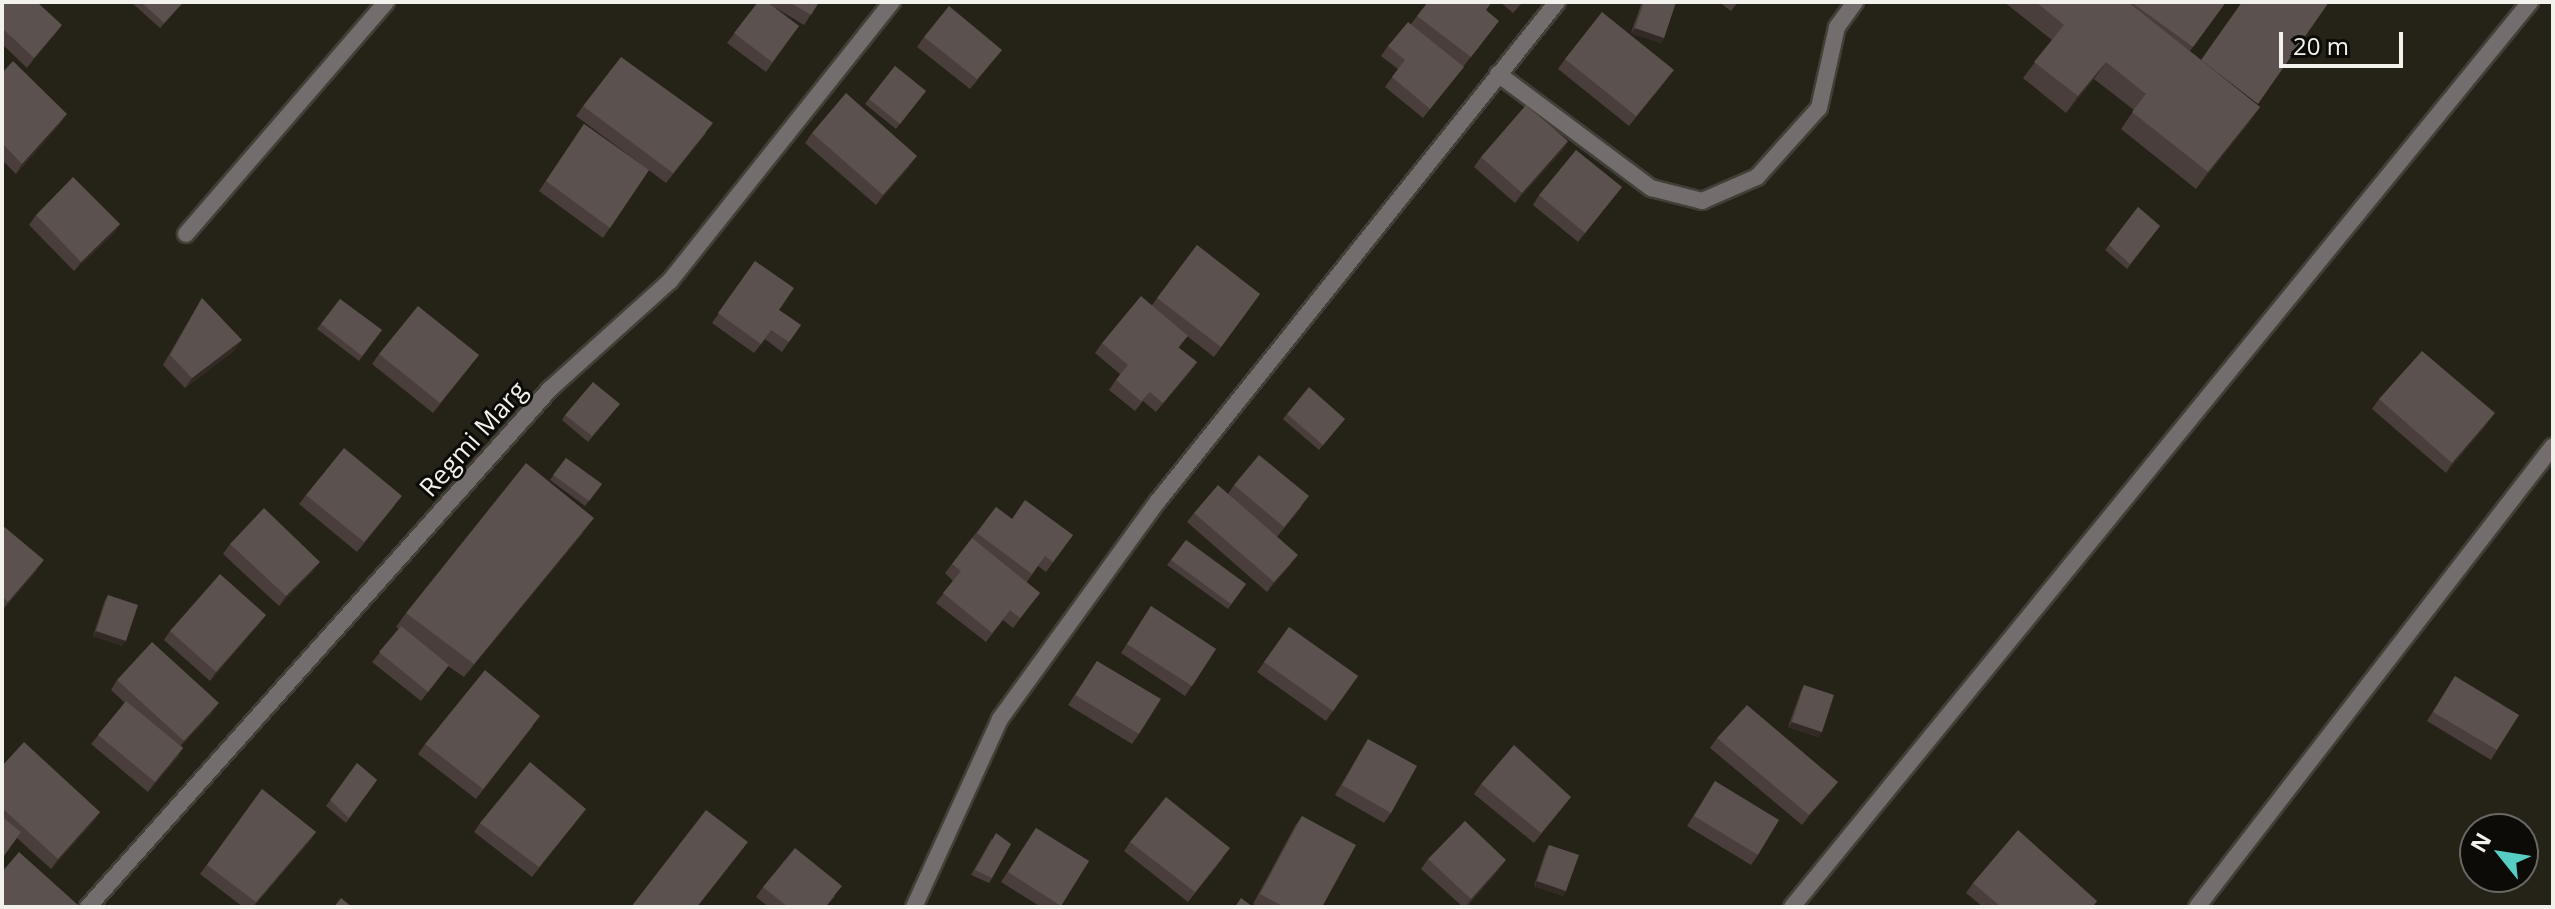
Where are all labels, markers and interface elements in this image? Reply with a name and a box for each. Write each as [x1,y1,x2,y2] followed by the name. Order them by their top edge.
[2283,16,2407,66] scale bar
[2293,29,2349,62] text: 20 m
[413,375,533,503] street label: Regmi Marg
[2459,813,2539,893] north arrow
[2462,827,2497,857] text: N

